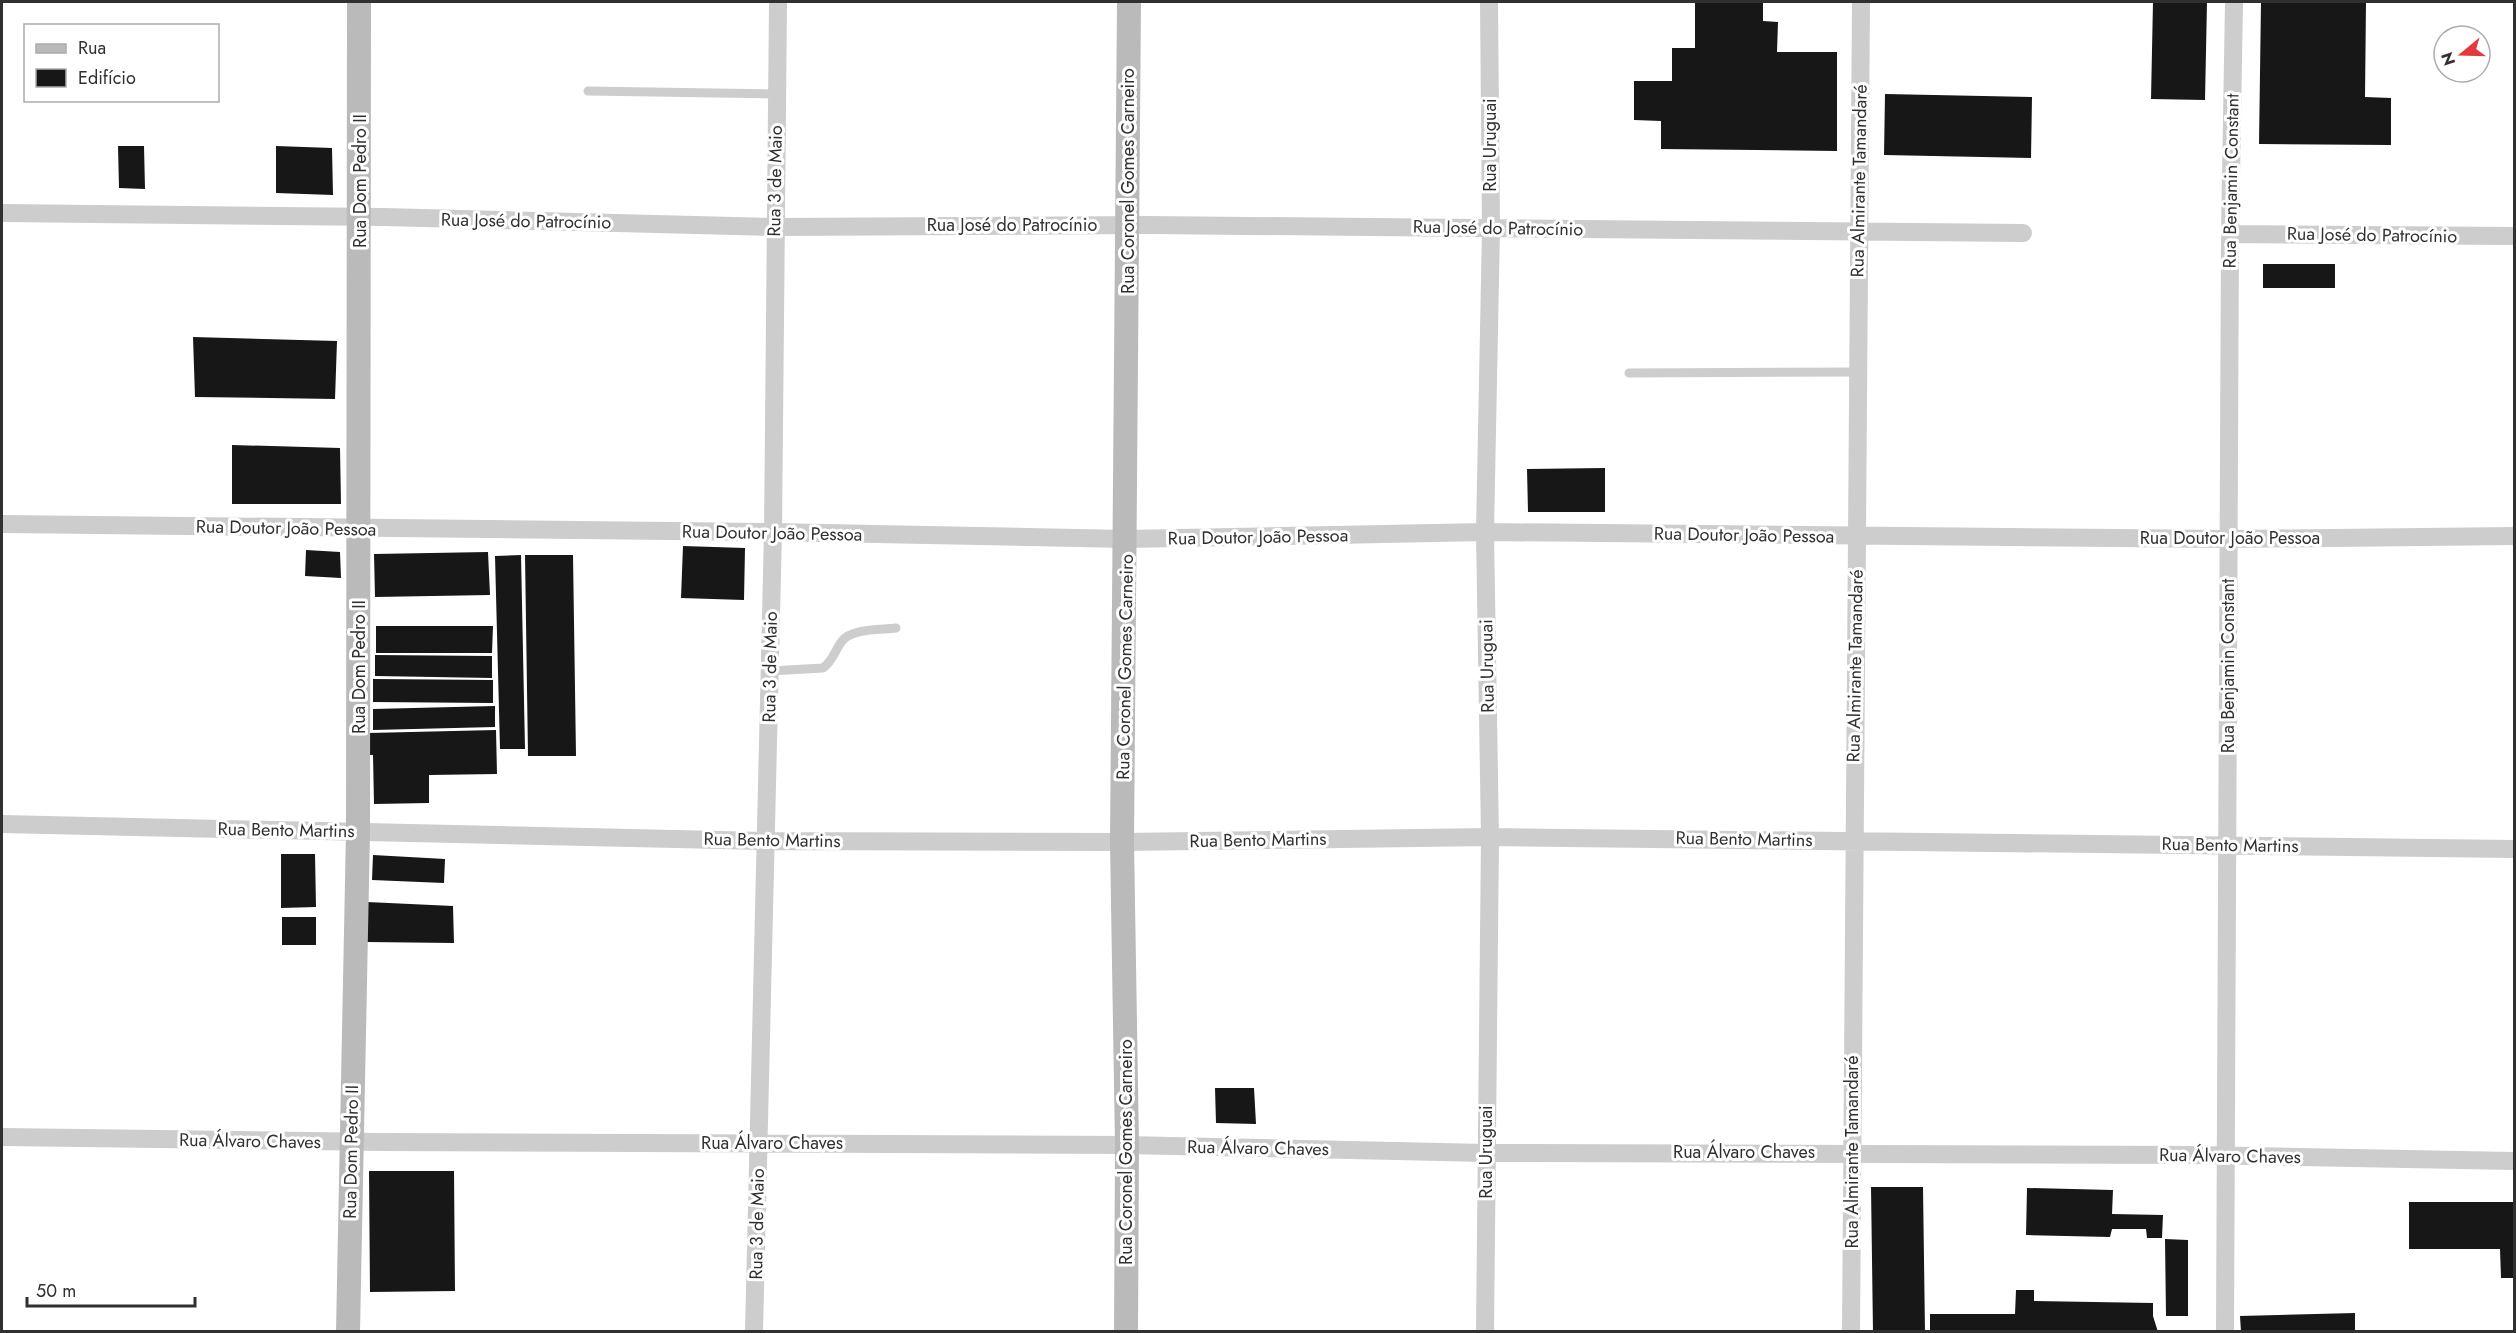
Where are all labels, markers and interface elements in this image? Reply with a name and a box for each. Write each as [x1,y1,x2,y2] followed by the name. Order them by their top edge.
[24,24,219,102] legend
[2432,24,2492,84] north arrow
[78,35,106,61] text: Rua
[2435,49,2461,68] text: N
[78,65,136,91] text: Edifício
[1115,68,1141,294] street label: Rua Coronel Gomes Carneiro
[1844,84,1874,278] street label: Rua Almirante Tamandaré
[2216,93,2246,269] street label: Rua Benjamin Constant
[1477,98,1503,192] street label: Rua Uruguai
[347,114,373,248] street label: Rua Dom Pedro II
[761,125,789,237] street label: Rua 3 de Maio
[441,207,612,235] street label: Rua José do Patrocínio
[927,212,1097,238] street label: Rua José do Patrocínio
[1413,214,1584,242] street label: Rua José do Patrocínio
[2287,221,2458,249] street label: Rua José do Patrocínio
[196,513,376,543] street label: Rua Doutor João Pessoa
[682,518,862,548] street label: Rua Doutor João Pessoa
[1654,520,1834,550] street label: Rua Doutor João Pessoa
[1168,522,1348,552] street label: Rua Doutor João Pessoa
[2140,525,2320,551] street label: Rua Doutor João Pessoa
[1110,554,1140,780] street label: Rua Coronel Gomes Carneiro
[1840,569,1870,763] street label: Rua Almirante Tamandaré
[2215,578,2241,753] street label: Rua Benjamin Constant
[346,600,372,734] street label: Rua Dom Pedro II
[756,611,784,723] street label: Rua 3 de Maio
[1473,619,1501,713] street label: Rua Uruguai
[217,816,355,844] street label: Rua Bento Martins
[1675,825,1813,853] street label: Rua Bento Martins
[703,826,841,854] street label: Rua Bento Martins
[1189,826,1327,854] street label: Rua Bento Martins
[2161,831,2299,859] street label: Rua Bento Martins
[1113,1039,1139,1265] street label: Rua Coronel Gomes Carneiro
[1839,1055,1865,1249] street label: Rua Almirante Tamandaré
[337,1085,365,1219] street label: Rua Dom Pedro II
[1473,1105,1499,1199] street label: Rua Uruguai
[179,1127,321,1155] street label: Rua Álvaro Chaves
[701,1130,843,1156] street label: Rua Álvaro Chaves
[1187,1134,1329,1162] street label: Rua Álvaro Chaves
[1673,1139,1815,1165] street label: Rua Álvaro Chaves
[2159,1142,2301,1170] street label: Rua Álvaro Chaves
[743,1168,771,1280] street label: Rua 3 de Maio
[27,1270,195,1308] scale bar
[36,1278,76,1304] text: 50 m

